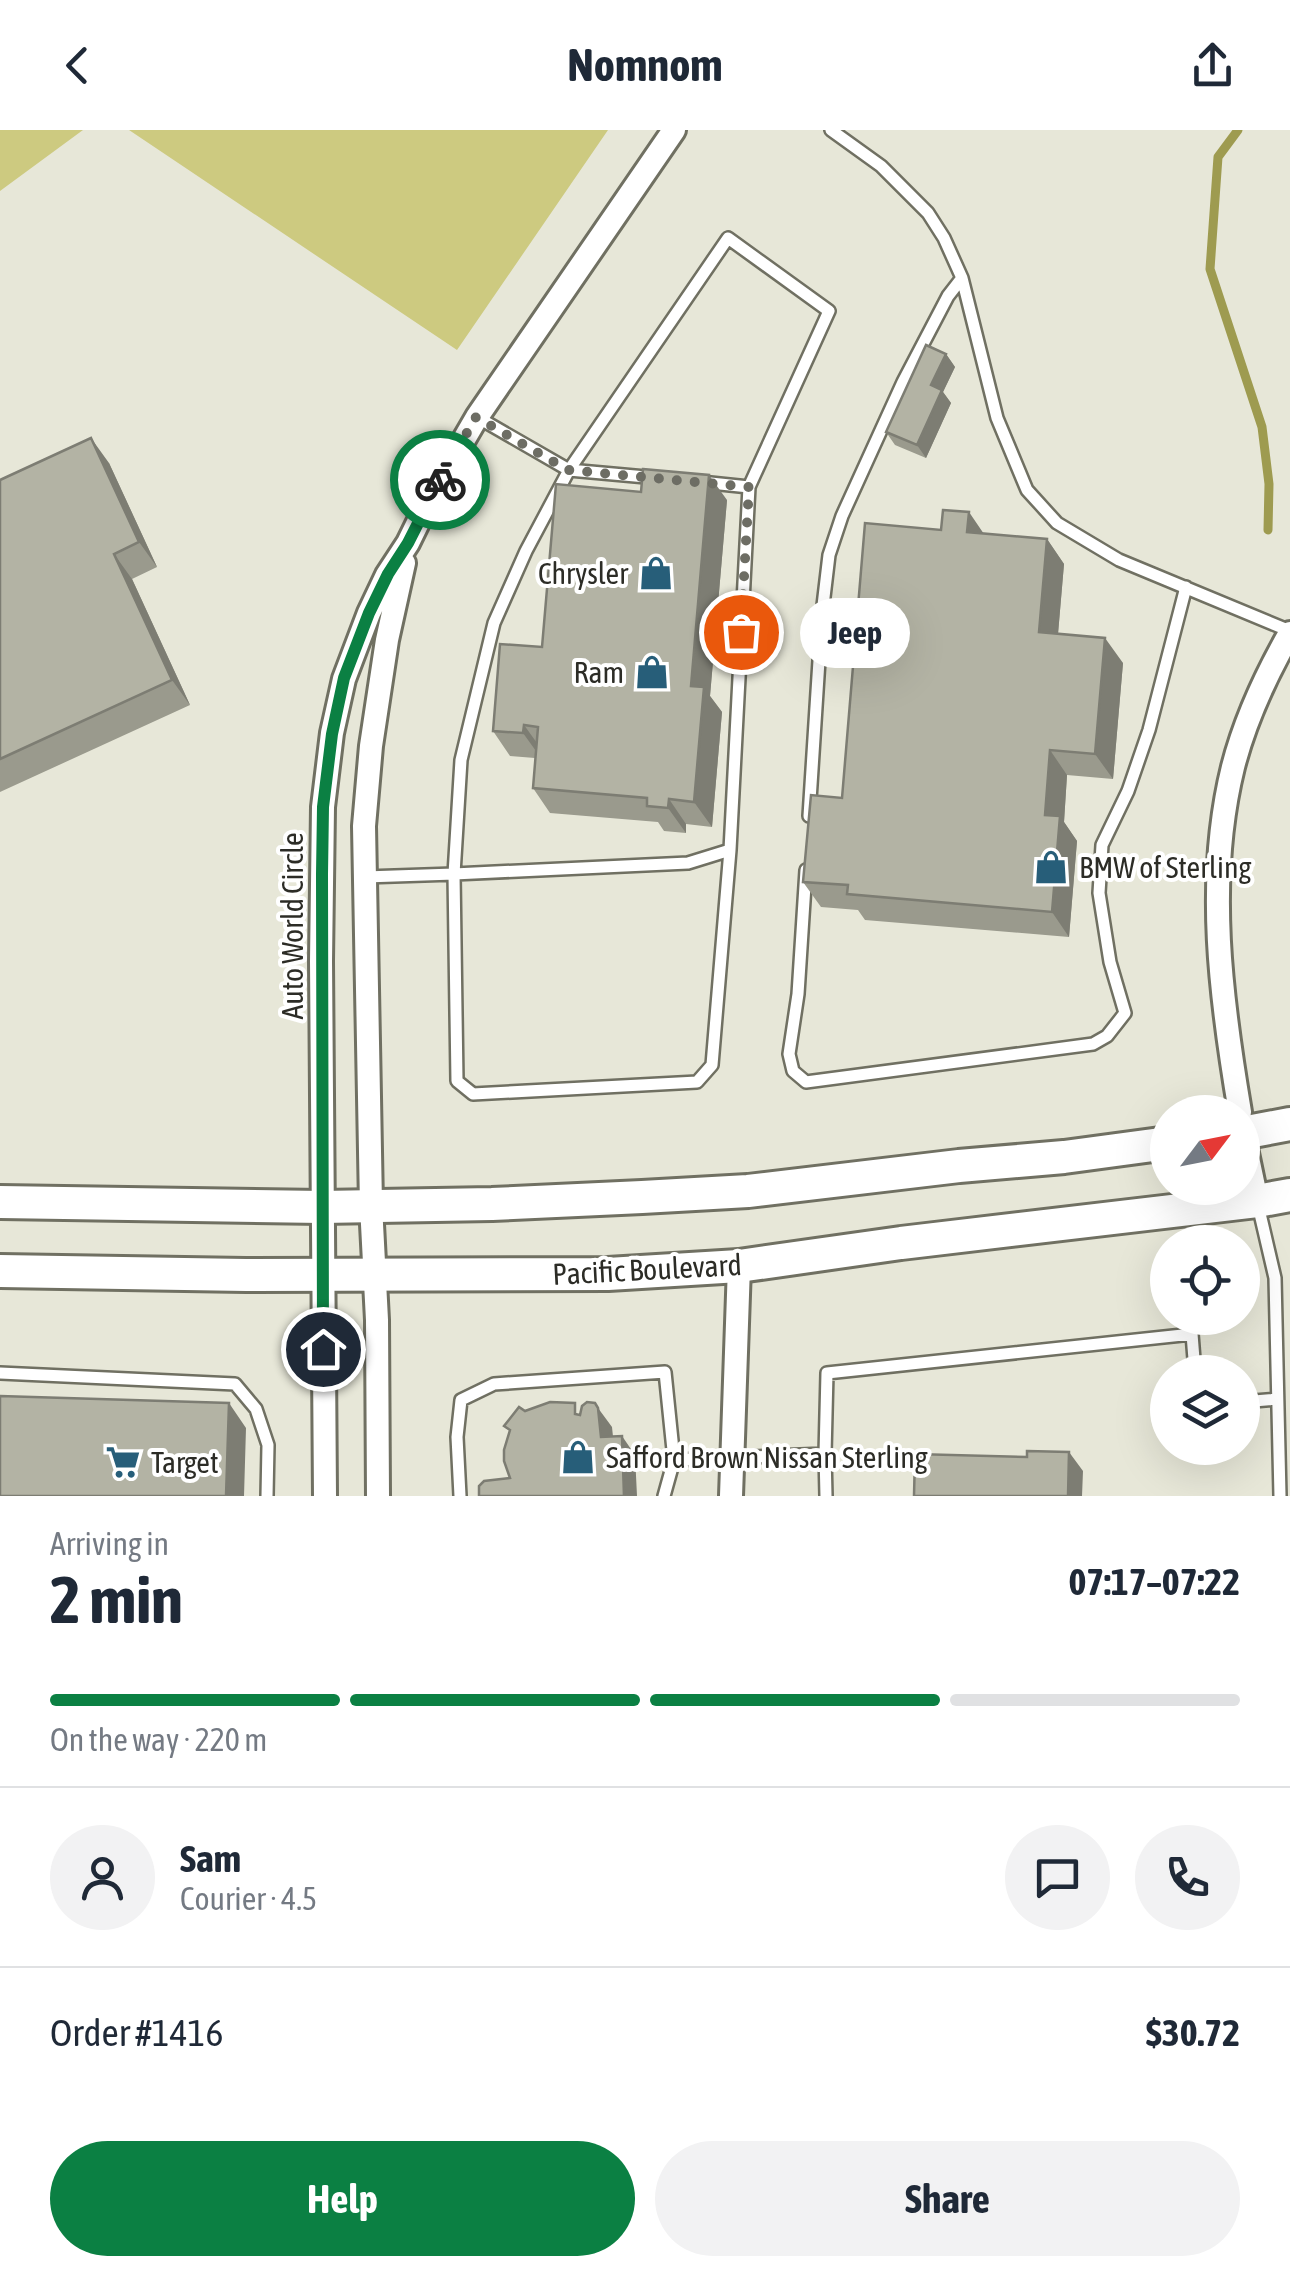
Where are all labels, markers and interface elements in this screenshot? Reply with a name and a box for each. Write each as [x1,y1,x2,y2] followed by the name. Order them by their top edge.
[50,38,105,93] icon: back
[1185,38,1240,93] icon: share
[567,39,723,91] text: Nomnom
[390,430,490,530] courier
[413,453,468,508] icon: bike
[637,554,675,592] shop icon: Chrysler
[538,556,629,590] place label: Chrysler
[699,590,784,675] pin
[801,597,911,667] callout: Jeep
[714,605,769,660] icon: bag
[828,614,882,651] text: Jeep
[633,653,671,691] shop icon: Ram
[573,655,624,689] place label: Ram
[275,832,309,1020] street label: Auto World Circle
[1032,848,1070,886] shop icon: BMW of Sterling
[1079,850,1251,884] place label: BMW of Sterling
[1150,1095,1260,1205] north arrow
[1150,1095,1260,1465] map controls
[1150,1225,1260,1335] button: locate
[552,1247,742,1291] street label: Pacific Boulevard
[281,1307,366,1392] pin
[296,1322,351,1377] icon: home
[1150,1355,1260,1465] button: layers
[559,1438,597,1476] shop icon: Safford Brown Nissan Sterling
[606,1440,928,1474] place label: Safford Brown Nissan Sterling
[104,1443,142,1481] supermarket icon: Target
[151,1445,219,1479] place label: Target
[50,1525,169,1562] text: Arriving in
[1068,1560,1240,1603] text: 07:17–07:22
[50,1562,183,1637] text: 2 min
[50,1721,267,1758] text: On the way · 220 m
[50,1825,155,1930] button: person
[1005,1825,1110,1930] button: chat
[1135,1825,1240,1930] button: phone
[180,1837,241,1880] text: Sam
[180,1880,317,1917] text: Courier · 4.5
[50,2011,223,2054] text: Order #1416
[1146,2011,1240,2054] text: $30.72
[50,2141,635,2256] button: Help
[655,2141,1240,2256] button: Share

